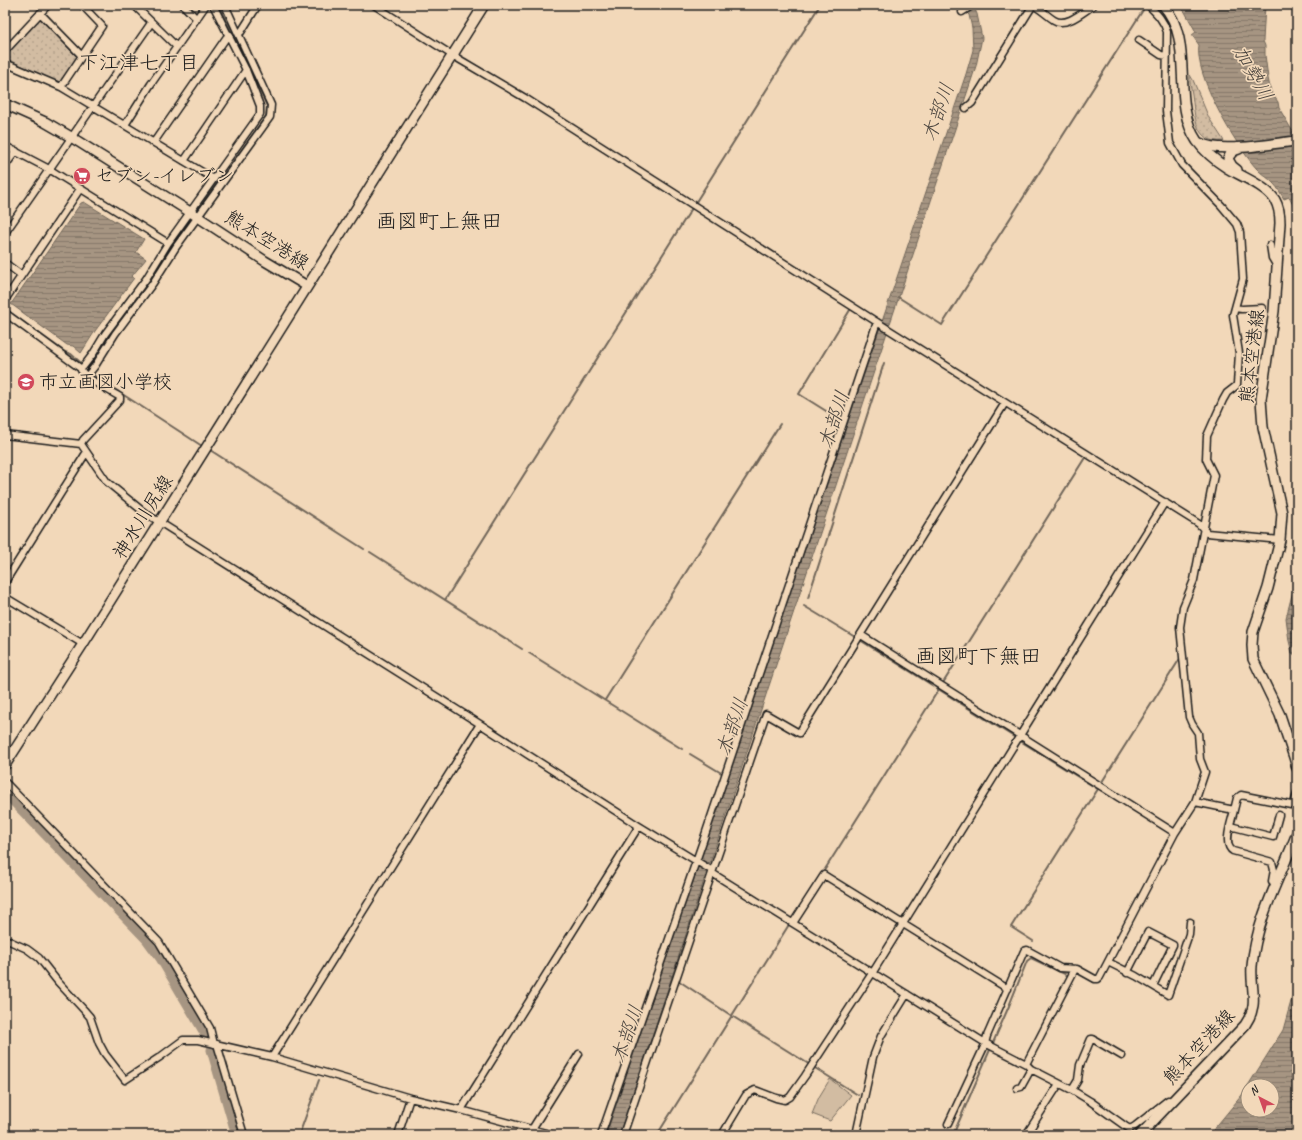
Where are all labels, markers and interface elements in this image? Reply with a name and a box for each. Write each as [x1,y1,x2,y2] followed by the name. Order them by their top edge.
[1228,41,1278,105] water label: 加勢川
[79,50,199,75] district label: 下江津七丁目
[916,80,960,144] water label: 木部川
[95,164,234,188] place label: セブン-イレブン
[72,166,92,186] supermarket icon: セブン-イレブン
[220,205,314,275] street label: 熊本空港線
[376,208,502,234] district label: 画図町上無田
[1234,307,1270,405] street label: 熊本空港線
[39,370,172,394] place label: 市立画図小学校
[16,372,36,392] school or university icon: 市立画図小学校
[813,388,855,452] water label: 木部川
[108,470,178,564] street label: 神水川尻線
[915,643,1041,669] district label: 画図町下無田
[710,695,754,759] water label: 木部川
[605,1002,649,1066] water label: 木部川
[1158,1004,1240,1090] street label: 熊本空港線
[1240,1078,1280,1118] north arrow
[1246,1082,1262,1098] text: N

